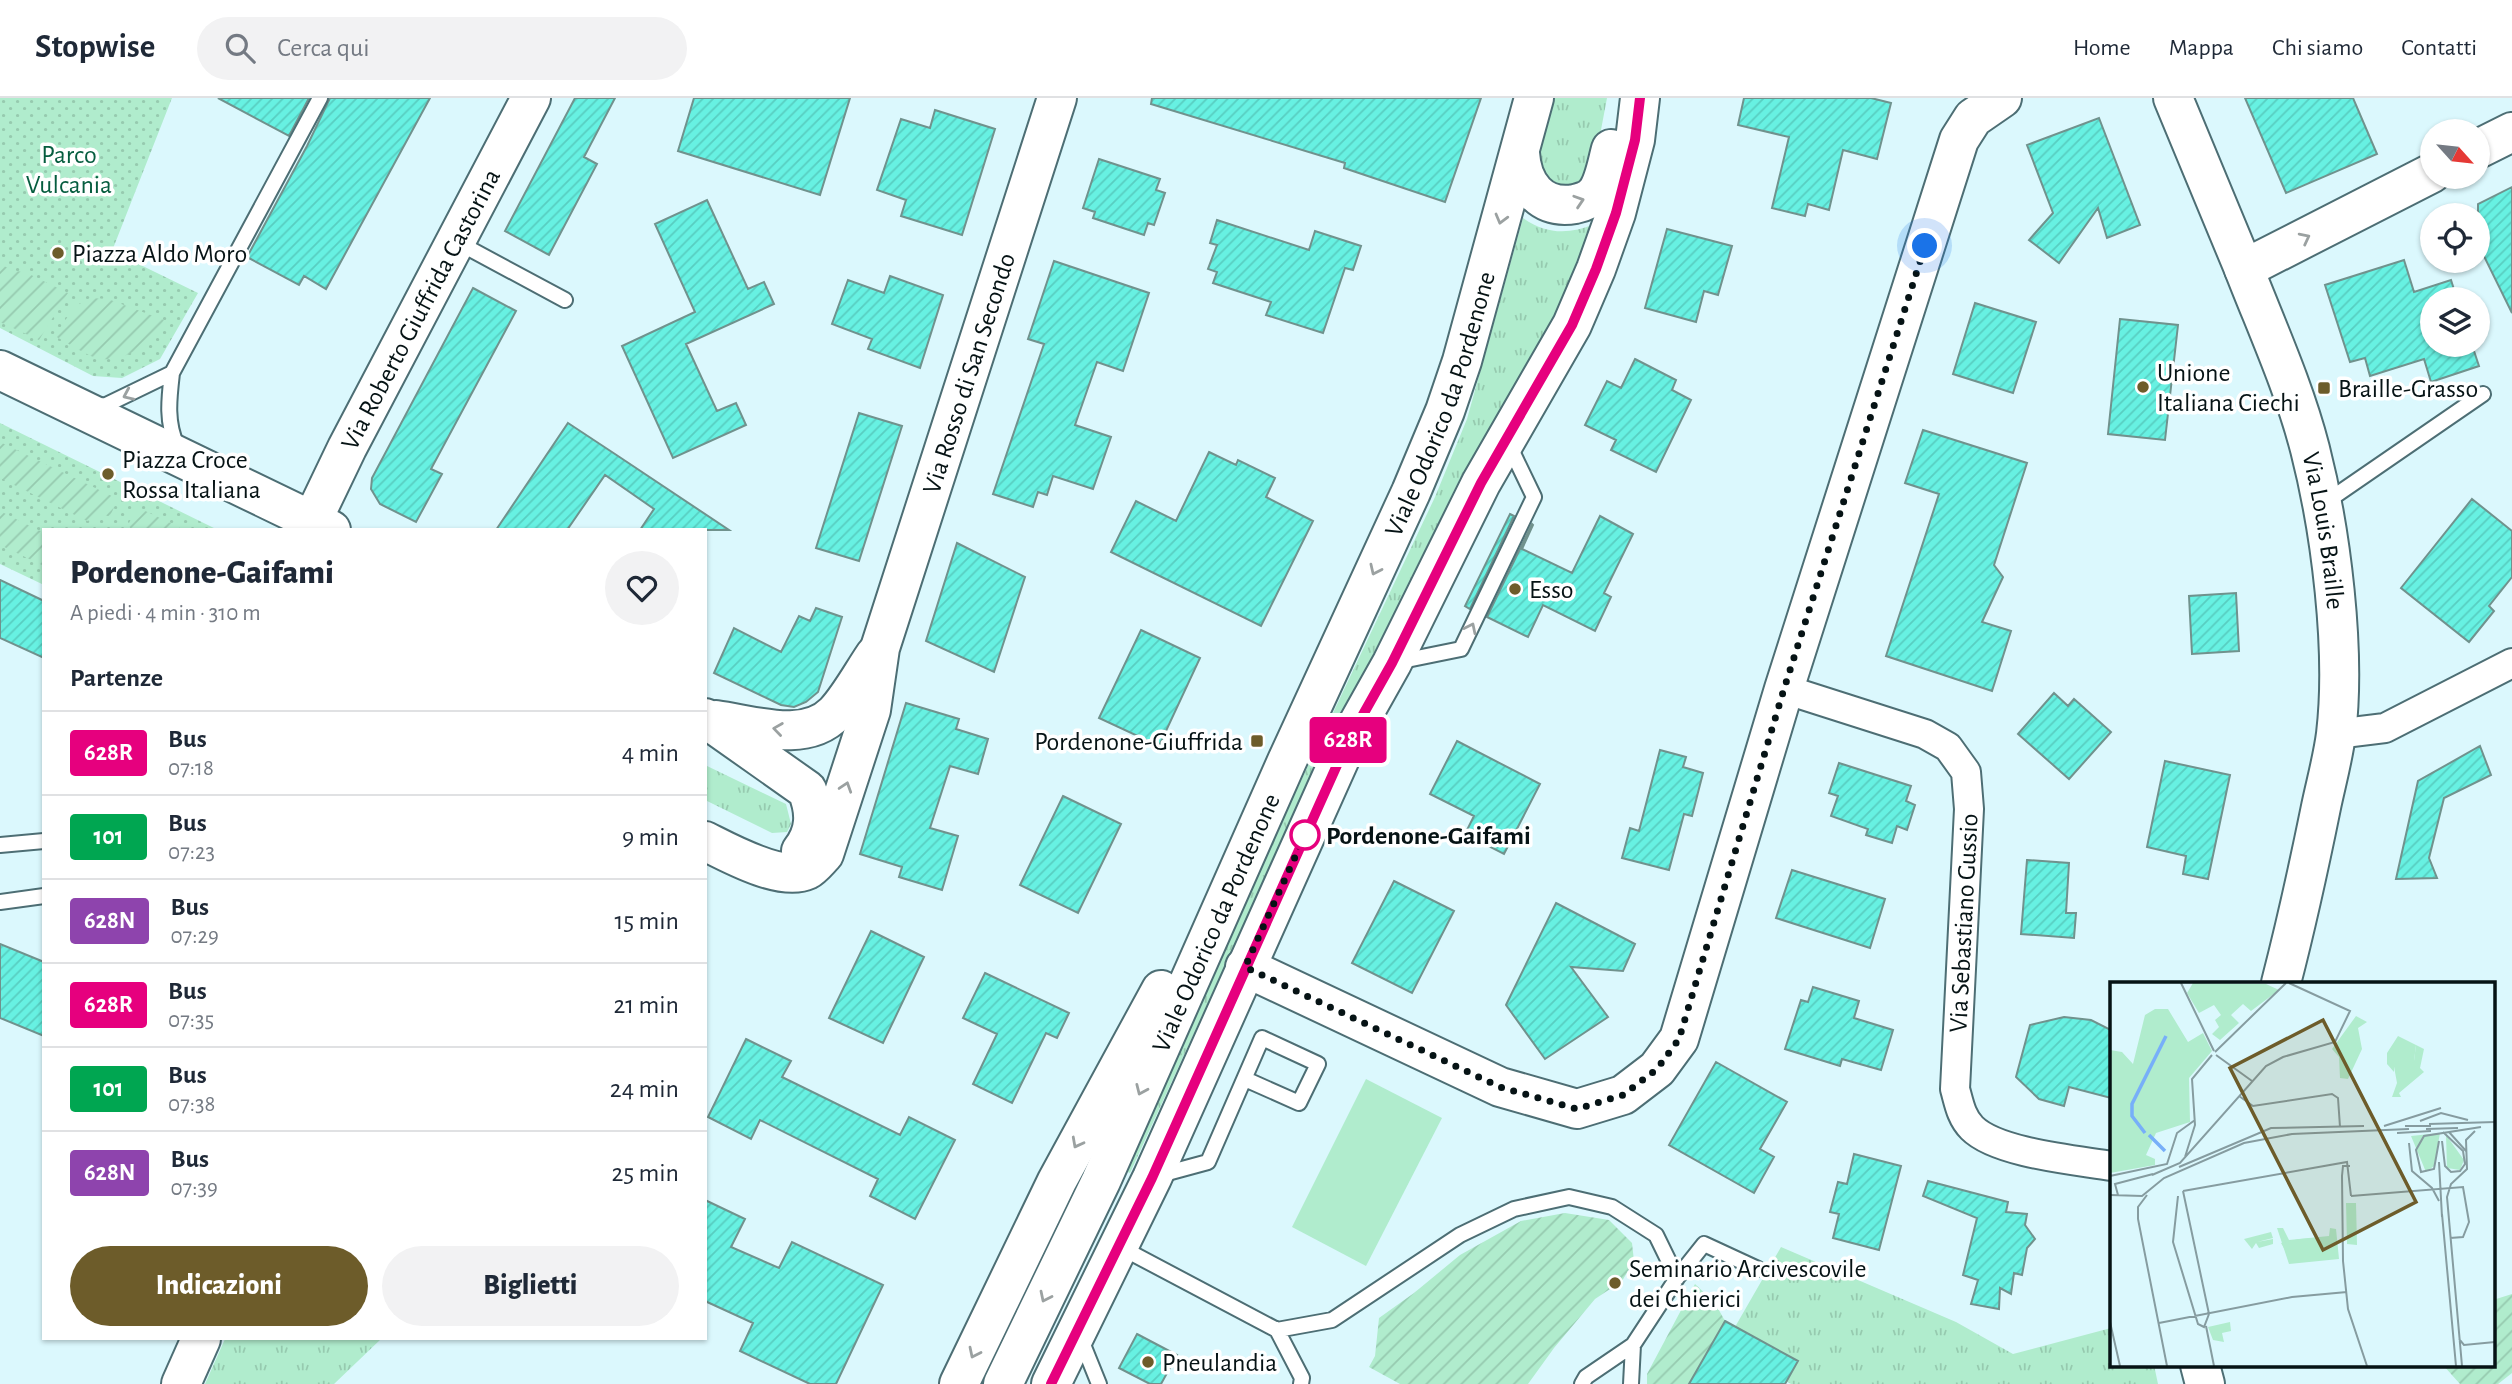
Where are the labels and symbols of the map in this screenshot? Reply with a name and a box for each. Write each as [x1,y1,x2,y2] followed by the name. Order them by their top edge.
[2420,119,2490,189] north arrow
[26,142,112,198] park label: Parco Vulcania
[337,165,505,454] street label: Via Roberto Giuffrida Castorina
[1572,195,1585,210] one-way arrow
[1495,212,1510,224] one-way arrow
[1907,228,1942,263] your location
[2298,232,2310,246] one-way arrow
[72,241,247,267] place label: Piazza Aldo Moro
[50,245,66,261] marker: Piazza Aldo Moro
[919,250,1020,497] street label: Via Rosso di San Secondo
[1380,269,1500,540] street label: Viale Odorico da Pordenone
[2157,360,2300,416] place label: Unione Italiana Ciechi
[2338,376,2478,402] place label: Braille-Grasso
[2135,379,2151,395] marker: Unione Italiana Ciechi
[2316,380,2332,396] marker: Braille-Grasso
[123,387,135,401] one-way arrow
[122,447,261,503] place label: Piazza Croce Rossa Italiana
[2297,450,2348,611] street label: Via Louis Braille
[100,466,116,482] marker: Piazza Croce Rossa Italiana
[1369,563,1383,575] one-way arrow
[1529,577,1574,603] place label: Esso
[1507,581,1523,597] marker: Esso
[1462,623,1476,635] one-way arrow
[1299,717,1397,763] line badge: 628R
[772,722,784,737] one-way arrow
[1034,729,1243,755] place label: Pordenone-Giuffrida
[1249,733,1265,749] marker: Pordenone-Giuffrida
[837,782,852,794] one-way arrow
[1148,790,1285,1056] street label: Viale Odorico da Pordenone
[1945,813,1983,1033] street label: Via Sebastiano Gussio
[1290,820,1320,850] marker: Pordenone-Gaifami
[1326,823,1531,849] place label: Pordenone-Gaifami
[2110,982,2494,1366] inset map
[1135,1083,1149,1096] one-way arrow
[1072,1136,1085,1148] one-way arrow
[1629,1256,1867,1312] place label: Seminario Arcivescovile dei Chierici
[1607,1275,1623,1291] marker: Seminario Arcivescovile dei Chierici
[1039,1290,1053,1302] one-way arrow
[968,1346,982,1358] one-way arrow
[1162,1350,1277,1376] place label: Pneulandia
[1140,1354,1156,1370] marker: Pneulandia

